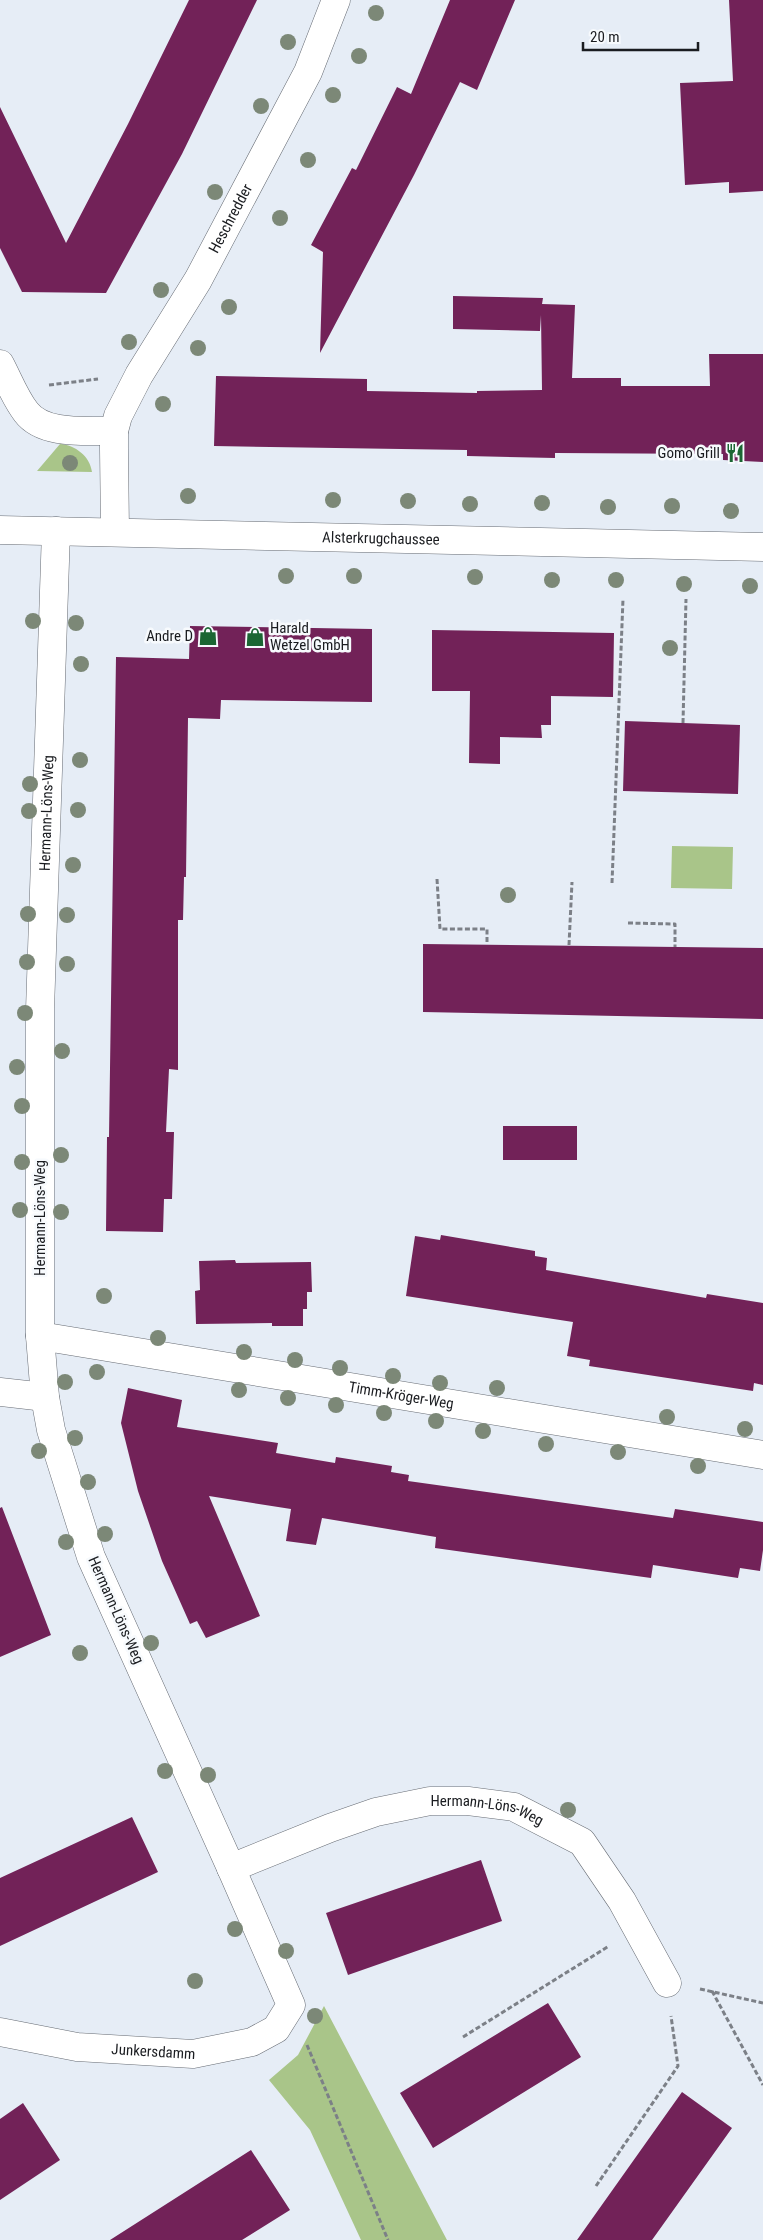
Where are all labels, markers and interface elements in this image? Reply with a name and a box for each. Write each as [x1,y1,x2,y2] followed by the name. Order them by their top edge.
[583,20,698,52] scale bar
[590,28,620,46] text: 20 m
[205,181,256,256] street label: Heschredder
[724,442,746,464] restaurant icon: Gomo Grill
[658,444,720,462] place label: Gomo Grill
[322,528,440,549] street label: Alsterkrugchaussee
[270,619,350,654] place label: Harald Wetzel GmbH
[197,625,219,647] shop icon: Andre D
[244,626,266,648] shop icon: Harald Wetzel GmbH
[146,627,193,645] place label: Andre D
[36,755,58,871] street label: Hermann-Löns-Weg
[31,1160,49,1276] street label: Hermann-Löns-Weg
[347,1378,455,1413] street label: Timm-Kröger-Weg
[84,1553,148,1667] street label: Hermann-Löns-Weg
[430,1792,547,1830] street label: Hermann-Löns-Weg
[111,2040,196,2063] street label: Junkersdamm

